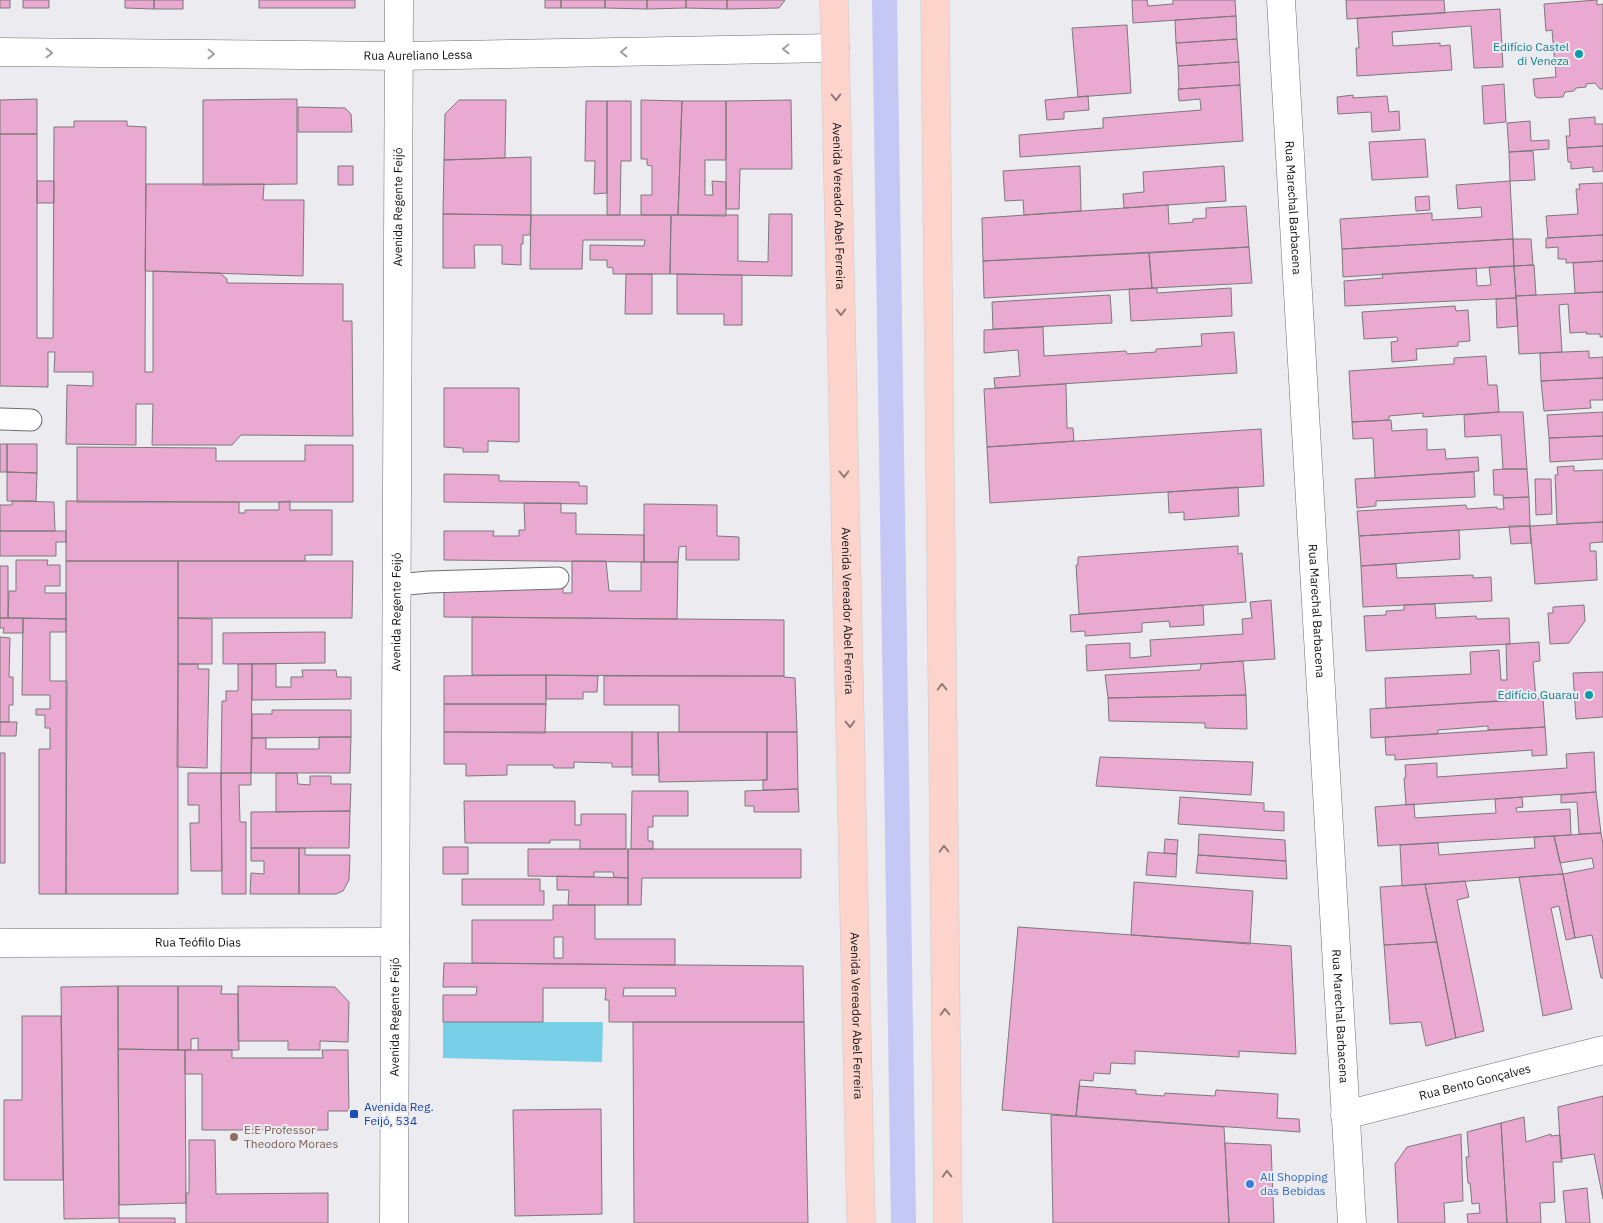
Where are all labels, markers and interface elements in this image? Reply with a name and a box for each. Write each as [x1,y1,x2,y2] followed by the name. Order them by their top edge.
[1493,39,1570,68] place label: Edifício Castel di Veneza
[782,44,790,54] one-way arrow
[363,47,473,63] street label: Rua Aureliano Lessa
[620,47,628,57] one-way arrow
[45,48,53,58] one-way arrow
[1573,48,1585,60] marker: Edifício Castel di Veneza
[207,49,215,60] one-way arrow
[831,94,841,101] one-way arrow
[830,122,848,290] street label: Avenida Vereador Abel Ferreira
[1282,140,1305,276] street label: Rua Marechal Barbacena
[390,147,405,267] street label: Avenida Regente Feijó
[836,308,846,316] one-way arrow
[839,471,850,479] one-way arrow
[839,527,857,695] street label: Avenida Vereador Abel Ferreira
[1306,544,1328,679] street label: Rua Marechal Barbacena
[388,552,404,672] street label: Avenida Regente Feijó
[937,683,947,690] one-way arrow
[1498,687,1579,702] place label: Edifício Guarau
[1583,689,1595,701] marker: Edifício Guarau
[845,720,855,728] one-way arrow
[938,845,949,853] one-way arrow
[848,932,866,1100] street label: Avenida Vereador Abel Ferreira
[155,934,241,950] street label: Rua Teófilo Dias
[1329,949,1352,1084] street label: Rua Marechal Barbacena
[387,957,402,1077] street label: Avenida Regente Feijó
[940,1008,950,1016] one-way arrow
[1417,1060,1532,1103] street label: Rua Bento Gonçalves
[364,1099,434,1128] place label: Avenida Reg. Feijó, 534
[348,1108,360,1120] marker: Avenida Reg. Feijó, 534
[244,1122,338,1151] place label: E.E Professor Theodoro Moraes
[228,1131,240,1143] marker: E.E Professor Theodoro Moraes
[1260,1169,1328,1198] place label: All Shopping das Bebidas
[942,1170,952,1178] one-way arrow
[1244,1178,1256,1190] marker: All Shopping das Bebidas

